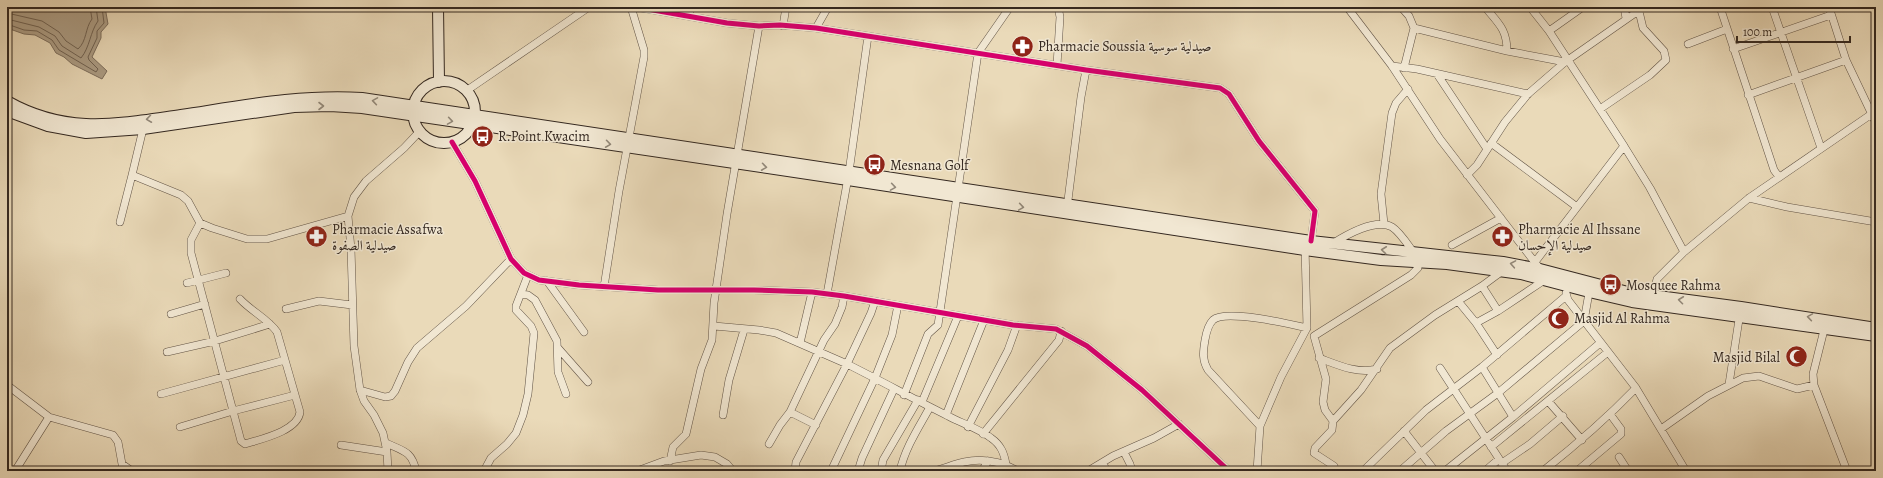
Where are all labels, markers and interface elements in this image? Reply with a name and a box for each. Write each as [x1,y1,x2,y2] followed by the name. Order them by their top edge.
[1737,18,1850,44] scale bar
[1743,24,1772,40] text: 100 m
[1010,33,1036,59] pharmacy icon: Pharmacie Soussia صيدلية سوسية
[1038,37,1212,56] place label: Pharmacie Soussia صيدلية سوسية
[372,97,379,106] one-way arrow
[318,102,324,110] one-way arrow
[146,114,152,123] one-way arrow
[446,116,453,125] one-way arrow
[470,123,496,149] bus stop icon: R.Point Kwacim
[498,127,590,146] place label: R.Point Kwacim
[605,139,611,148] one-way arrow
[862,152,888,178] bus stop icon: Mesnana Golf
[890,156,971,175] place label: Mesnana Golf
[761,162,768,171] one-way arrow
[890,182,896,191] one-way arrow
[1018,202,1025,211] one-way arrow
[332,220,443,255] place label: Pharmacie Assafwa صيدلية الصفوة
[1518,220,1641,256] place label: Pharmacie Al Ihssane صيدلية الإحسان
[304,224,330,250] pharmacy icon: Pharmacie Assafwa صيدلية الصفوة
[1490,224,1516,250] pharmacy icon: Pharmacie Al Ihssane صيدلية الإحسان
[1381,246,1387,255] one-way arrow
[1510,260,1516,269] one-way arrow
[1597,272,1623,298] bus stop icon: Mosquee Rahma
[1626,276,1721,295] place label: Mosquee Rahma
[1678,295,1684,304] one-way arrow
[1545,305,1571,331] mosque icon: Masjid Al Rahma
[1574,309,1671,328] place label: Masjid Al Rahma
[1807,313,1813,322] one-way arrow
[1783,344,1809,370] mosque icon: Masjid Bilal
[1713,348,1781,367] place label: Masjid Bilal

